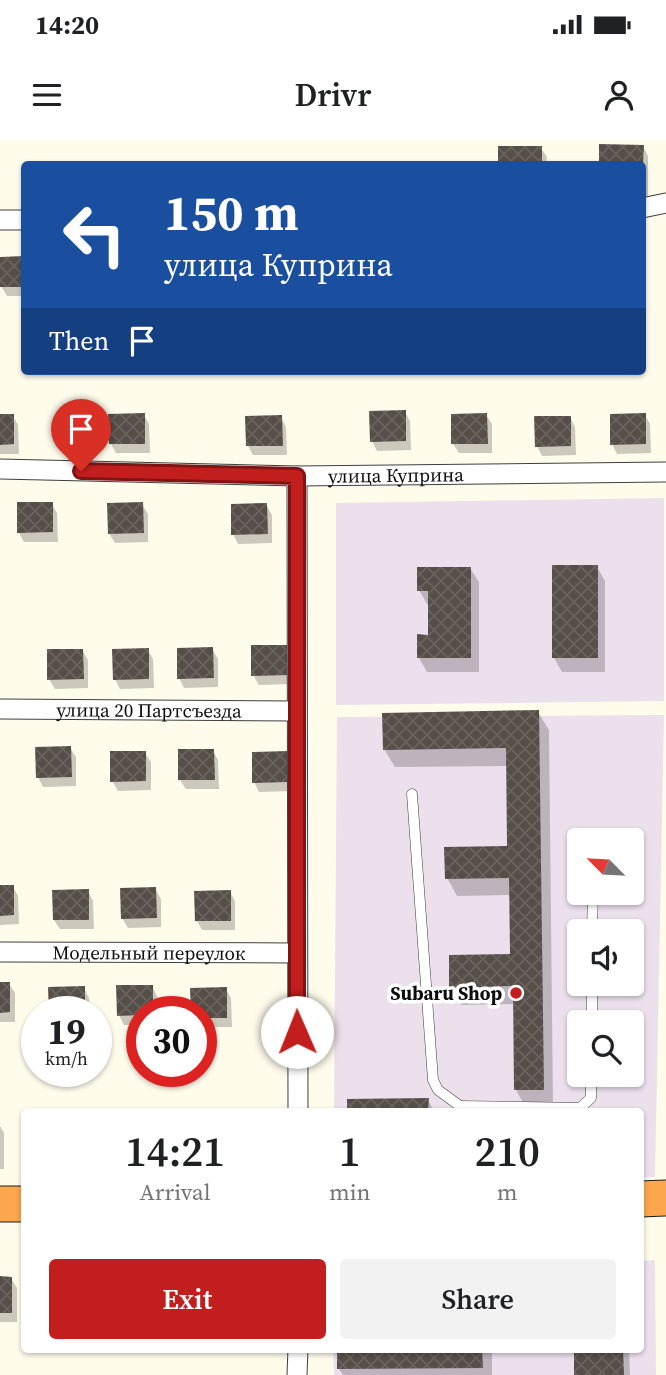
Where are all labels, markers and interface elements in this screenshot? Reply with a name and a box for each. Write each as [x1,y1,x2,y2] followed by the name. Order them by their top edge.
[35,7,99,43] text: 14:20
[295,73,371,117] text: Drivr
[28,76,66,114] icon: menu
[600,76,638,114] icon: person
[164,179,299,246] text: 150 m
[49,189,140,280] icon: left
[164,243,393,287] text: улица Куприна
[123,322,161,360] icon: arrive
[49,323,109,359] text: Then
[51,399,111,471] pin
[62,410,100,448] icon: arrive
[328,461,464,489] street label: улица Куприна
[56,696,242,724] street label: улица 20 Партсъезда
[567,828,644,905] north arrow
[567,828,644,1087] map controls
[567,919,644,996] button: sound
[53,939,246,966] street label: Модельный переулок
[390,980,502,1006] place label: Subaru Shop
[508,985,524,1001] marker: Subaru Shop
[260,995,334,1069] position arrow
[126,996,217,1087] speed limit sign: 30
[48,1008,85,1056] text: 19
[567,1010,644,1087] button: search
[45,1046,88,1071] text: km/h
[125,1122,225,1180] text: 14:21
[339,1122,361,1180] text: 1
[474,1122,540,1180] text: 210
[139,1176,211,1208] text: Arrival
[329,1176,370,1208] text: min
[497,1176,518,1208] text: m
[49,1259,326,1339] button: Exit
[340,1259,616,1339] button: Share

